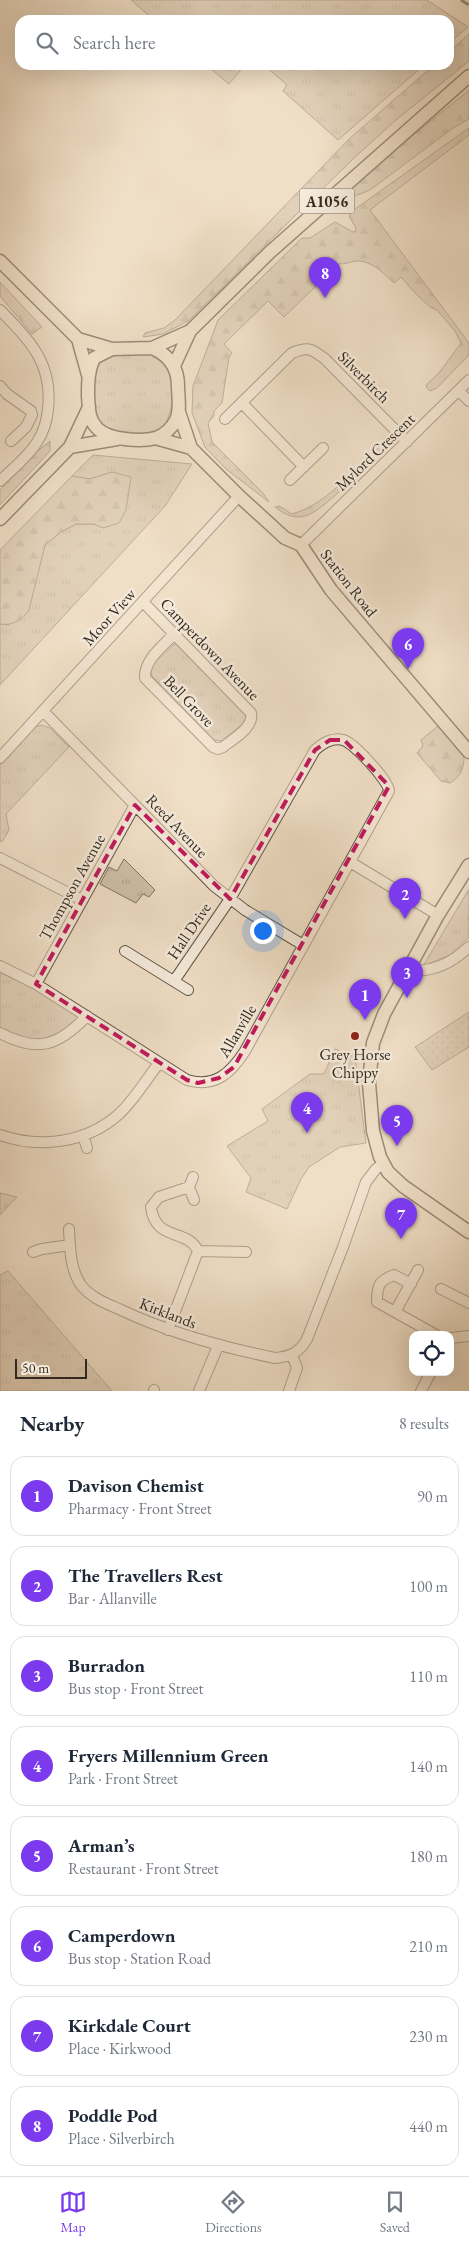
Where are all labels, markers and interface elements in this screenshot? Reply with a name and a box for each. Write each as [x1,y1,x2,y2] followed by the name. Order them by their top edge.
[15,15,454,70] search box
[33,29,61,57] icon: search
[73,30,155,55] text: Search here
[300,188,354,214] road number: A1056
[309,257,341,298] pin: 8
[333,346,395,408] street label: Silverbirch
[331,409,419,495] street label: Mylord Crescent
[316,545,383,622] street label: Station Road
[78,583,141,650] street label: Moor View
[156,593,264,705] street label: Camperdown Avenue
[392,628,424,669] pin: 6
[159,671,219,731] street label: Bell Grove
[141,790,213,862] street label: Reed Avenue
[34,830,110,944] street label: Thompson Avenue
[389,878,421,919] pin: 2
[162,898,216,964] street label: Hall Drive
[250,918,276,944] your location
[391,957,423,998] pin: 3
[349,979,381,1020] pin: 1
[213,1001,261,1062] street label: Allanville
[349,1030,361,1042] marker: Grey Horse Chippy
[319,1044,391,1083] place label: Grey Horse Chippy
[291,1092,323,1133] pin: 4
[381,1105,413,1146] pin: 5
[385,1198,417,1239] pin: 7
[136,1293,200,1333] street label: Kirklands
[409,1331,454,1376] map controls
[409,1331,454,1376] button: locate
[15,1356,88,1379] scale bar
[22,1359,49,1377] text: 50 m
[20,1410,84,1437] text: Nearby
[399,1413,449,1434] text: 8 results
[68,1473,204,1498] text: Davison Chemist
[33,1486,41,1507] text: 1
[417,1486,448,1507] text: 90 m
[68,1498,212,1519] text: Pharmacy · Front Street
[68,1563,223,1588] text: The Travellers Rest
[33,1576,41,1597] text: 2
[409,1576,448,1597] text: 100 m
[68,1588,157,1609] text: Bar · Allanville
[68,1653,145,1678] text: Burradon
[33,1666,41,1687] text: 3
[409,1666,448,1687] text: 110 m
[68,1678,204,1699] text: Bus stop · Front Street
[68,1743,268,1768] text: Fryers Millennium Green
[33,1756,41,1777] text: 4
[409,1756,448,1777] text: 140 m
[68,1768,178,1789] text: Park · Front Street
[68,1833,135,1858] text: Arman’s
[33,1846,41,1867] text: 5
[409,1846,448,1867] text: 180 m
[68,1858,219,1879] text: Restaurant · Front Street
[68,1923,175,1948] text: Camperdown
[33,1936,41,1957] text: 6
[409,1936,448,1957] text: 210 m
[68,1948,211,1969] text: Bus stop · Station Road
[68,2013,191,2038] text: Kirkdale Court
[33,2026,41,2047] text: 7
[409,2026,448,2047] text: 230 m
[68,2038,171,2059] text: Place · Kirkwood
[68,2103,158,2128] text: Poddle Pod
[33,2116,41,2137] text: 8
[409,2116,448,2137] text: 440 m
[68,2128,175,2149] text: Place · Silverbirch
[59,2188,87,2236] tab: Map
[205,2188,262,2236] tab: Directions
[380,2188,410,2236] tab: Saved

